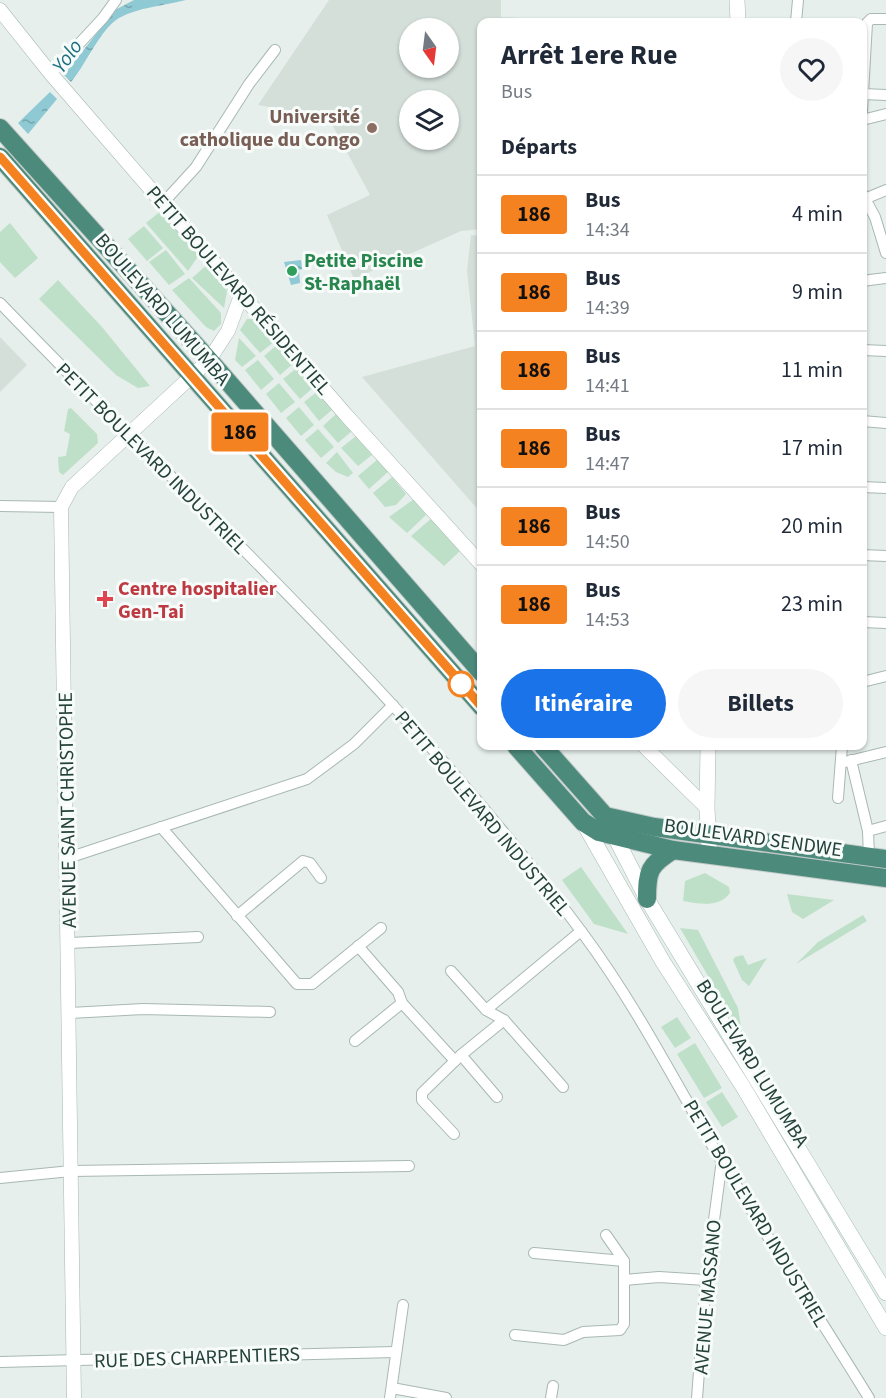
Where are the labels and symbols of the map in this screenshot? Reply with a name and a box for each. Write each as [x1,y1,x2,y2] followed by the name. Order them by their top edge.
[399,18,459,78] north arrow
[44,33,90,79] water label: Yolo
[180,103,360,154] place label: Université catholique du Congo
[365,121,379,135] marker: Université catholique du Congo
[139,180,337,402] street label: PETIT BOULEVARD RÉSIDENTIEL
[88,227,236,392] street label: BOULEVARD LUMUMBA
[304,247,423,298] place label: Petite Piscine St-Raphaël
[285,264,299,278] marker: Petite Piscine St-Raphaël
[49,357,253,561] street label: PETIT BOULEVARD INDUSTRIEL
[206,412,274,452] line badge: 186
[118,575,277,626] place label: Centre hospitalier Gen-Tai
[96,590,114,608] marker: Centre hospitalier Gen-Tai
[448,671,474,697] unlabelled marker
[52,692,84,928] street label: AVENUE SAINT CHRISTOPHE
[388,705,577,923] street label: PETIT BOULEVARD INDUSTRIEL
[662,812,844,864] street label: BOULEVARD SENDWE
[689,974,815,1153] street label: BOULEVARD LUMUMBA
[676,1095,834,1333] street label: PETIT BOULEVARD INDUSTRIEL
[687,1218,729,1376] street label: AVENUE MASSANO
[94,1340,301,1376] street label: RUE DES CHARPENTIERS

